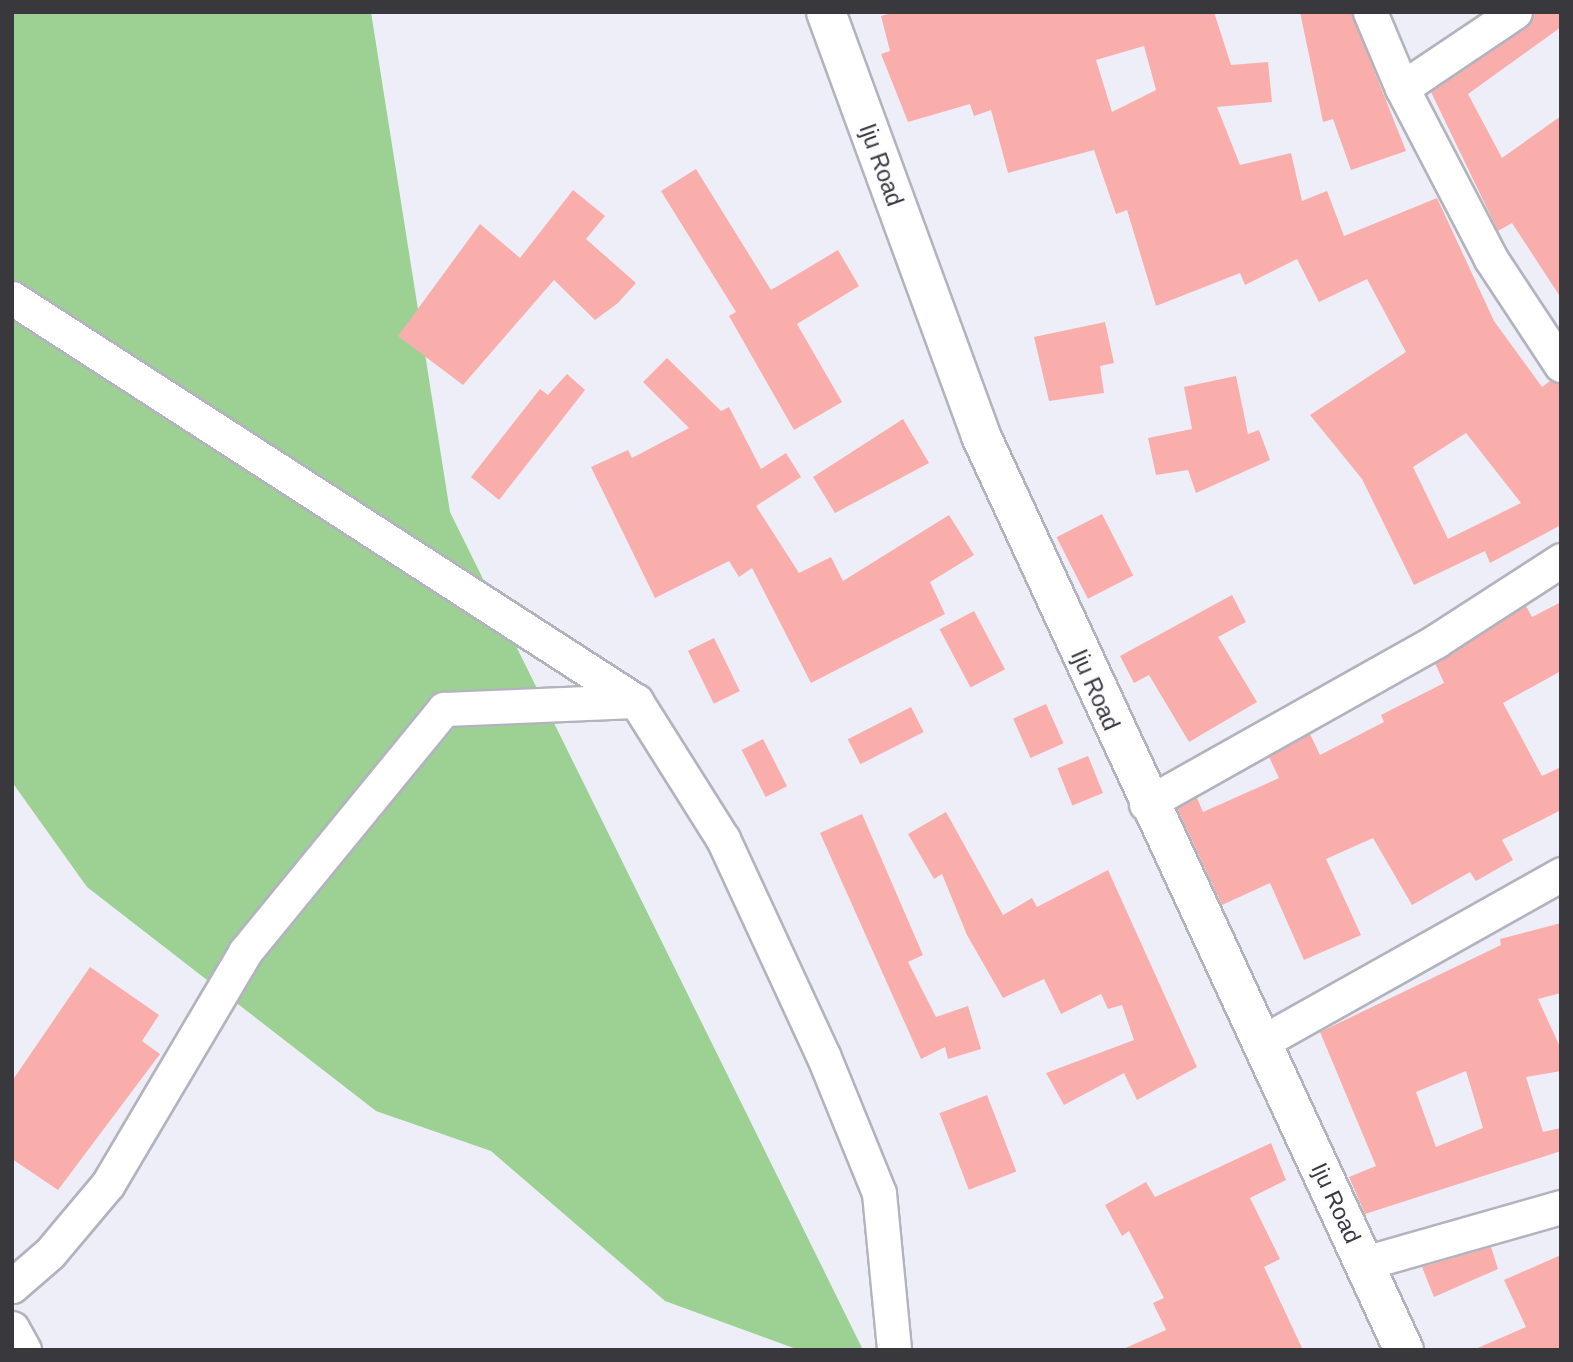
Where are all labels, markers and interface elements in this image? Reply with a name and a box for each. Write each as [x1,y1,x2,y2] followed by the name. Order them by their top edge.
[853,120,909,210] street label: Iju Road
[1065,645,1125,735] street label: Iju Road
[1305,1158,1367,1248] street label: Iju Road

